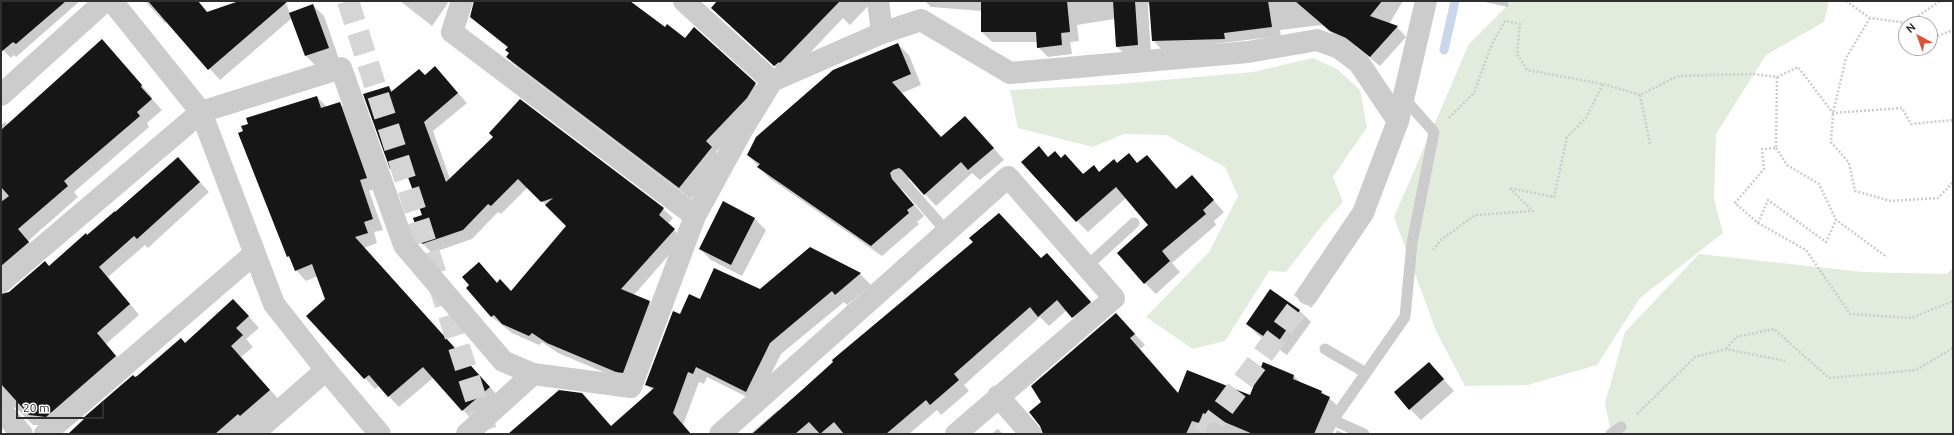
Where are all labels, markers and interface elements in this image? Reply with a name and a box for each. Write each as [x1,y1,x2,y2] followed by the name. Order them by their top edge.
[1898,16,1938,56] north arrow
[1904,20,1918,35] text: N
[18,393,106,419] scale bar
[23,401,50,414] text: 20 m

